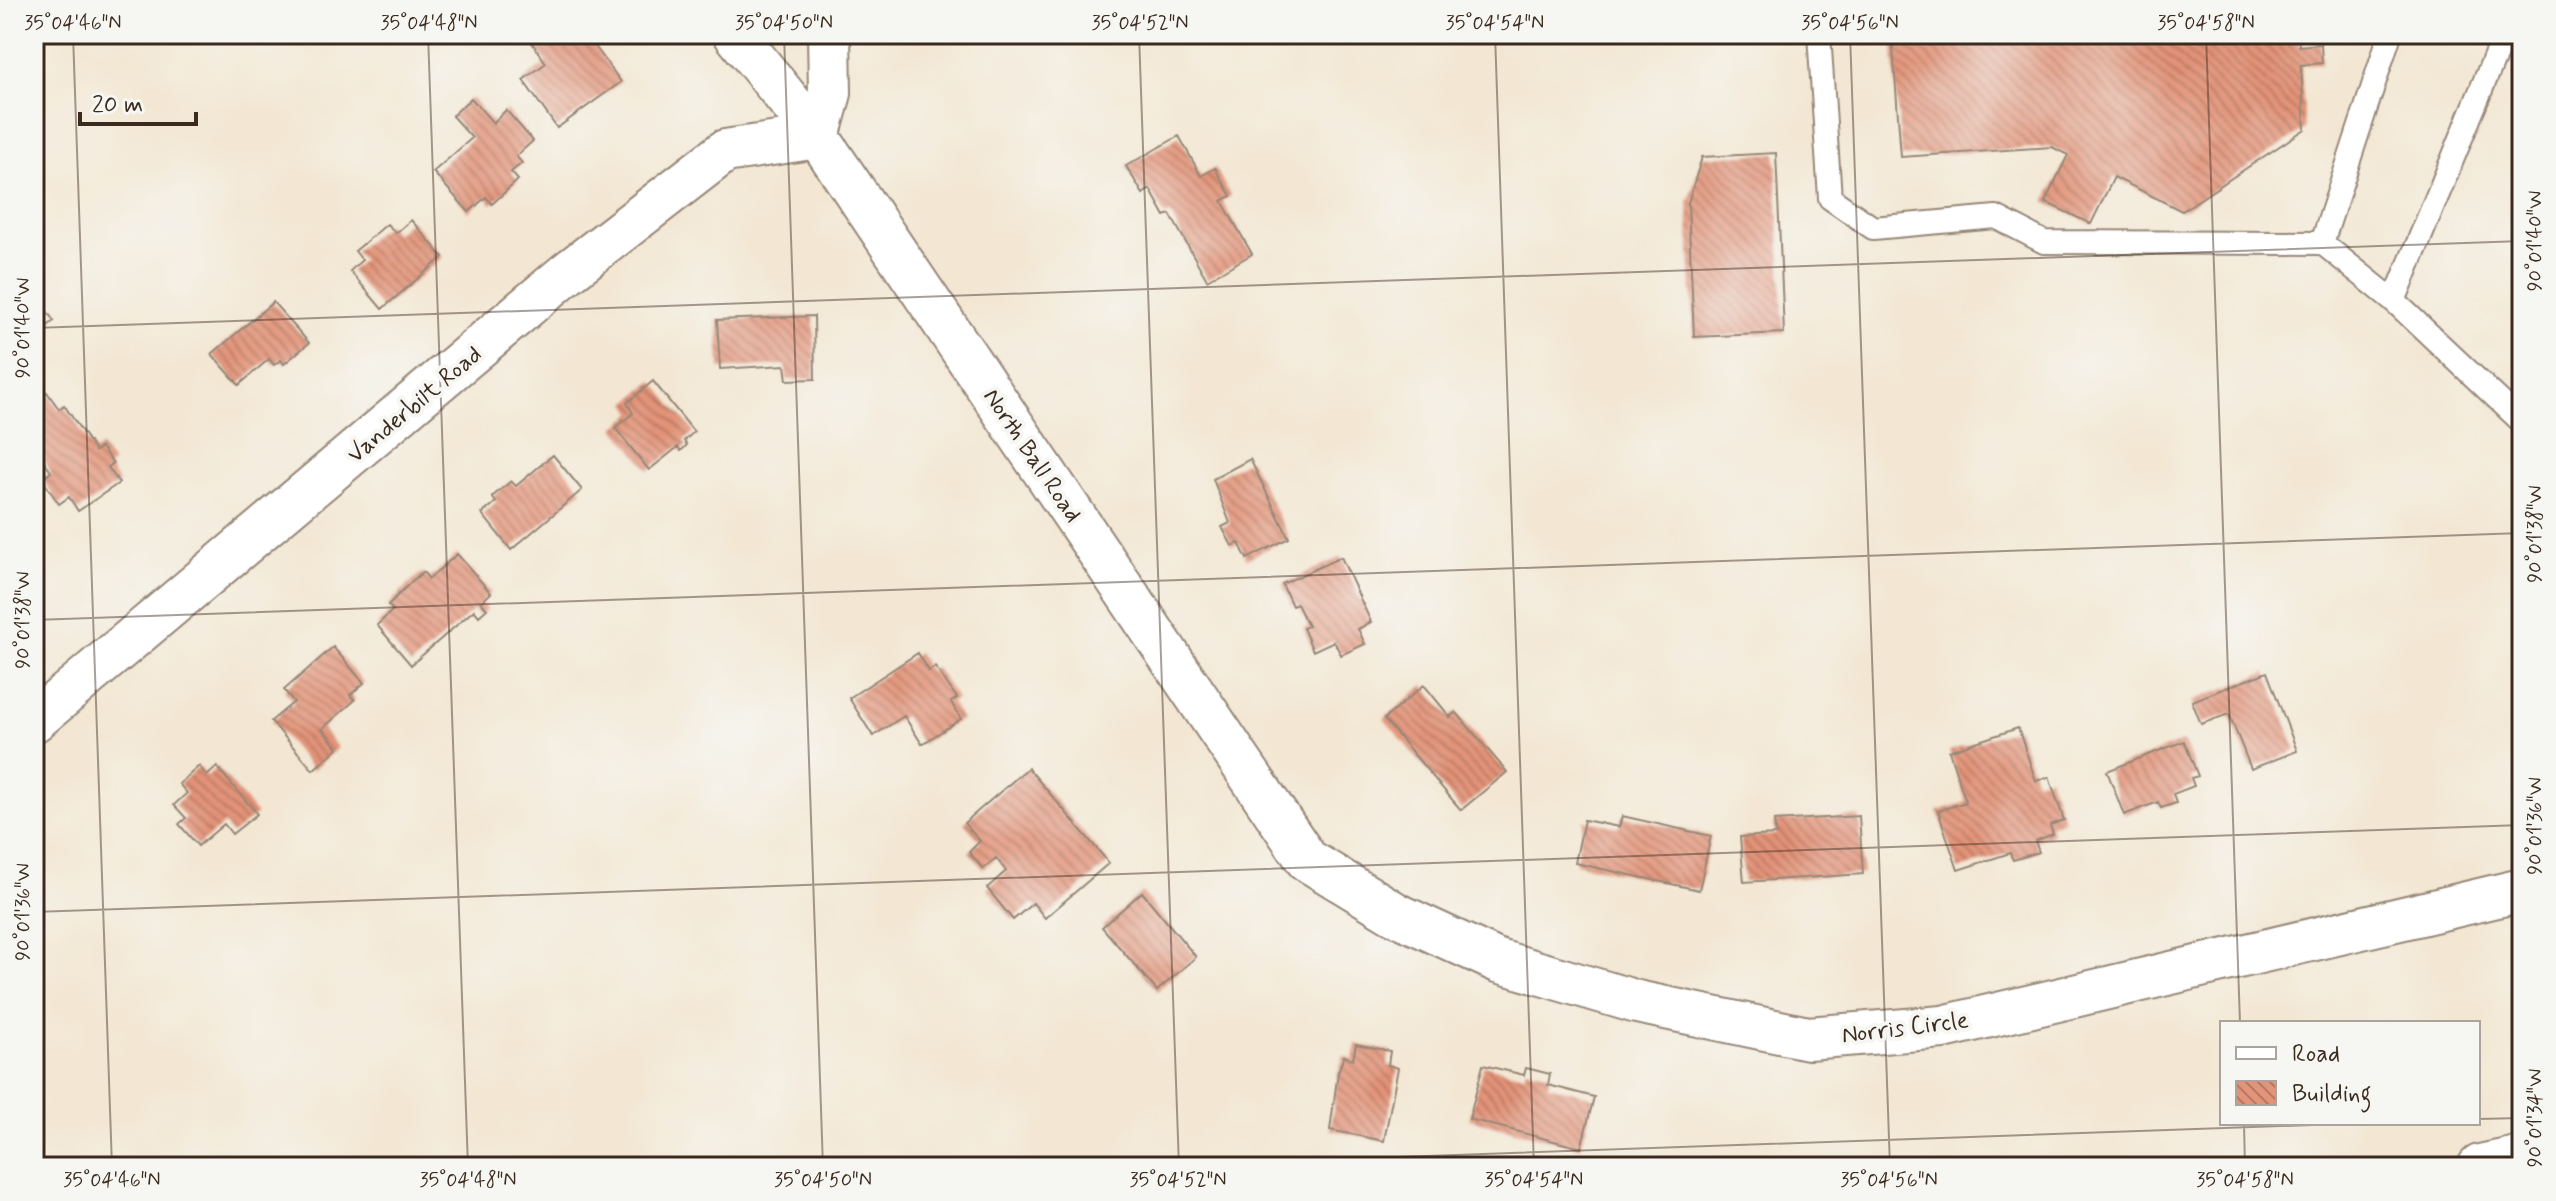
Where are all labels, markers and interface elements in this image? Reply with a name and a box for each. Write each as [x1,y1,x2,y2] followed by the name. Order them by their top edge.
[24,10,122,37] text: 35°04'46"N
[380,10,478,37] text: 35°04'48"N
[735,10,833,37] text: 35°04'50"N
[1091,10,1189,37] text: 35°04'52"N
[1446,10,1544,37] text: 35°04'54"N
[1801,10,1899,37] text: 35°04'56"N
[2157,10,2255,37] text: 35°04'58"N
[80,76,196,126] scale bar
[92,90,143,121] text: 20 m
[2522,191,2549,291] text: 90°01'40"W
[10,278,37,378] text: 90°01'40"W
[341,340,489,471] street label: Vanderbilt Road
[976,383,1088,529] street label: North Ball Road
[2522,485,2549,583] text: 90°01'38"W
[10,571,37,669] text: 90°01'38"W
[2522,777,2549,875] text: 90°01'36"W
[10,863,37,961] text: 90°01'36"W
[1840,1005,1971,1052] street label: Norris Circle
[2220,1021,2480,1125] legend
[2292,1039,2340,1070] text: Road
[2522,1069,2549,1167] text: 90°01'34"W
[2292,1079,2372,1113] text: Building
[63,1167,161,1194] text: 35°04'46"N
[419,1167,517,1194] text: 35°04'48"N
[774,1167,872,1194] text: 35°04'50"N
[1129,1167,1227,1194] text: 35°04'52"N
[1485,1167,1583,1194] text: 35°04'54"N
[1840,1167,1938,1194] text: 35°04'56"N
[2196,1167,2294,1194] text: 35°04'58"N

